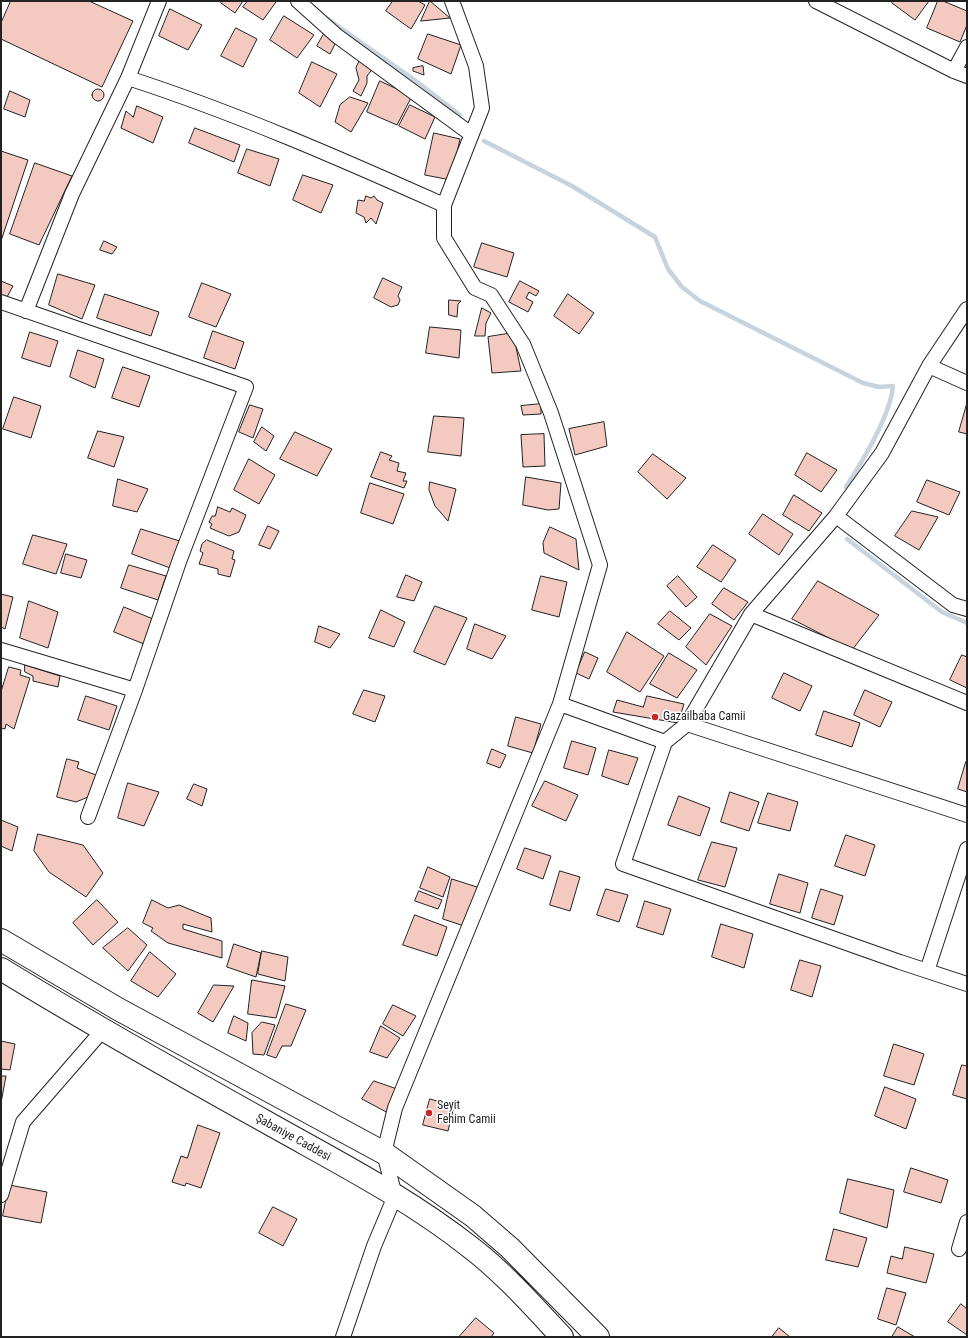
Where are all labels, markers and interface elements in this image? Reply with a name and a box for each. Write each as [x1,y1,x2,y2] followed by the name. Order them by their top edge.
[663,710,746,724] place label: Gazailbaba Camii
[650,712,660,722] marker: Gazailbaba Camii
[437,1099,496,1127] place label: Seyit Fehim Camii
[424,1108,434,1118] marker: Seyit Fehim Camii
[253,1111,333,1165] street label: Şabaniye Caddesi

